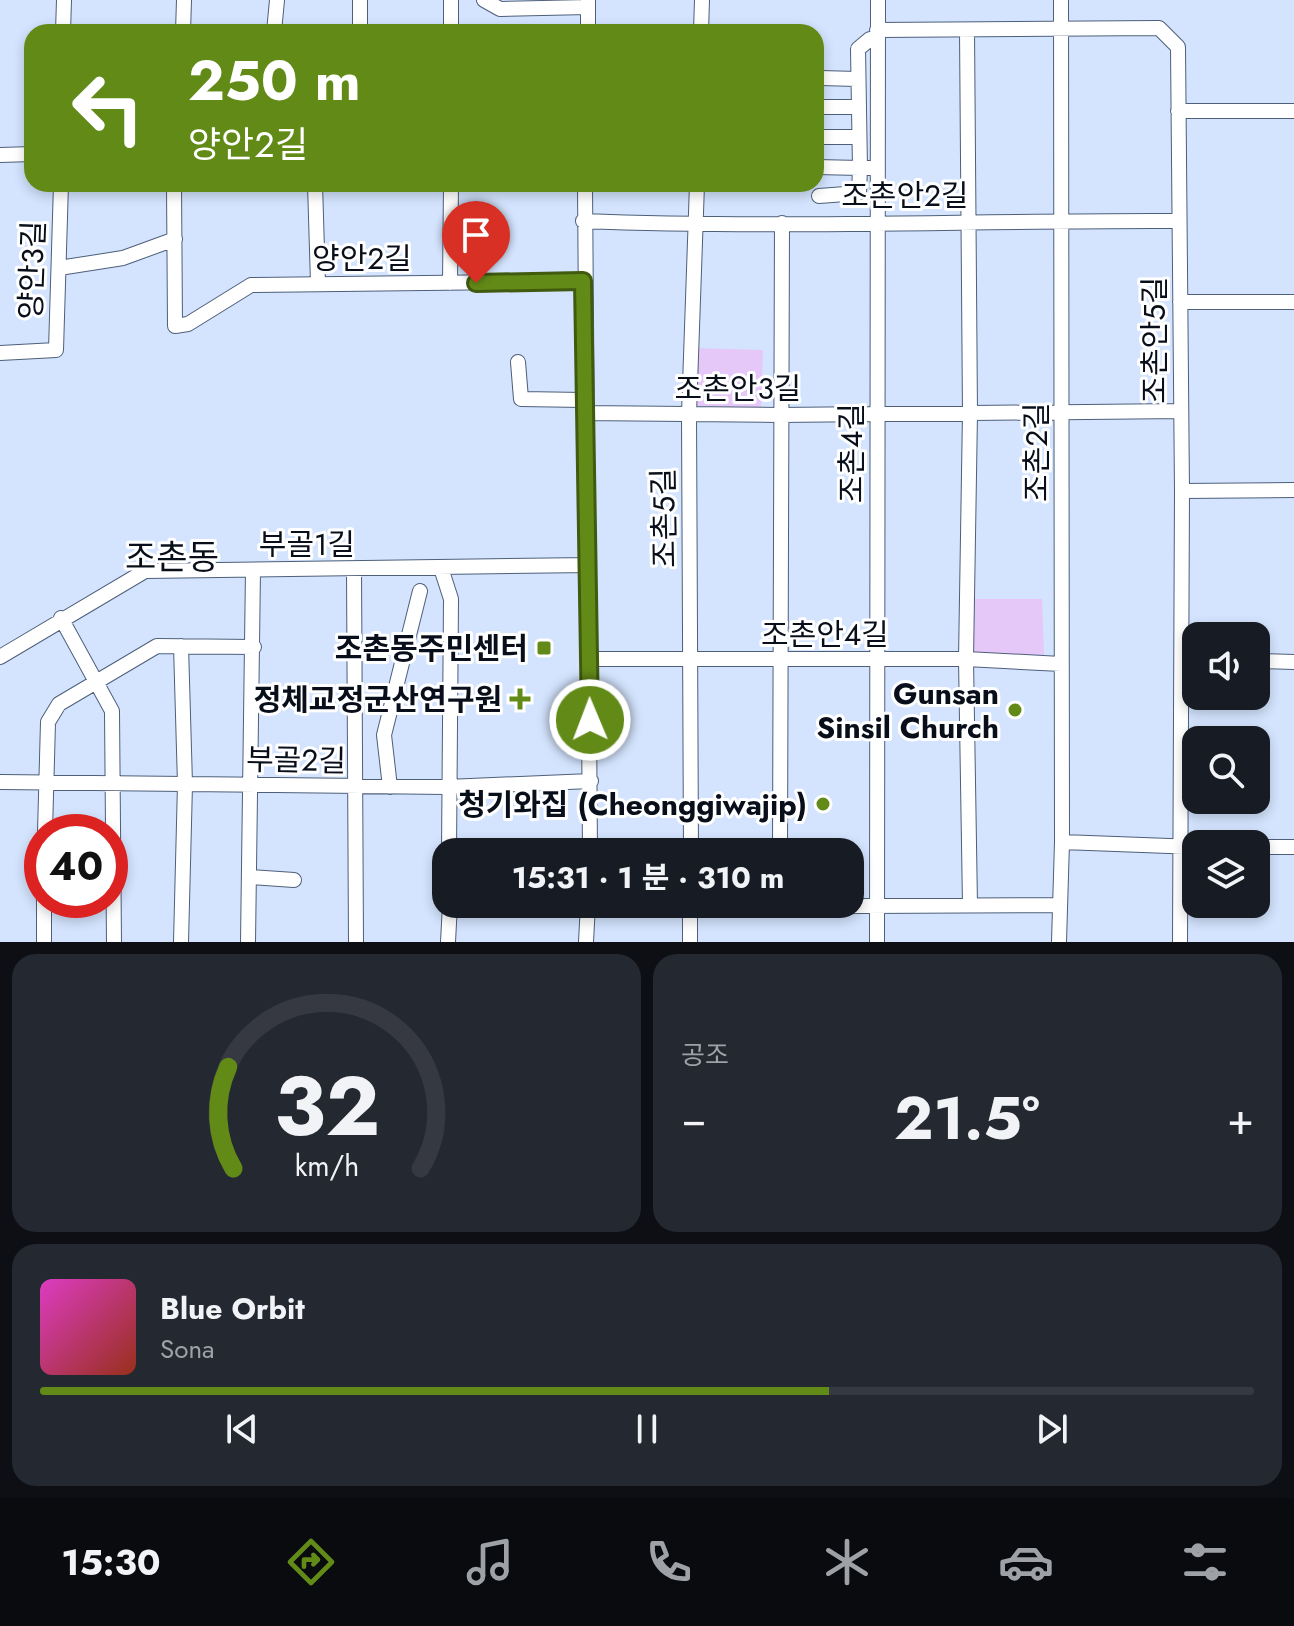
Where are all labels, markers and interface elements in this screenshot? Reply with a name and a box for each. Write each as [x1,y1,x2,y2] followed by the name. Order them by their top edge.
[188,40,361,121] text: 250 m
[56,56,160,160] icon: left
[188,118,308,170] text: 양안2길
[841,174,969,217] street label: 조촌안2길
[442,201,510,283] pin
[454,213,498,257] icon: arrive
[9,220,55,320] street label: 양안3길
[312,237,412,280] street label: 양안2길
[1133,276,1176,404] street label: 조촌안5길
[675,367,801,410] street label: 조촌안3길
[1015,402,1058,502] street label: 조촌2길
[830,403,873,503] street label: 조촌4길
[642,468,686,568] street label: 조촌5길
[259,523,355,566] street label: 부골1길
[125,533,219,582] district label: 조촌동
[761,613,889,656] street label: 조촌안4길
[1182,622,1270,918] map controls
[1182,622,1270,710] button: sound
[335,627,528,670] place label: 조촌동주민센터
[535,639,553,657] marker: 조촌동주민센터
[817,672,999,749] place label: Gunsan Sinsil Church
[254,678,502,721] place label: 정체교정군산연구원
[548,678,632,762] position arrow
[509,688,531,710] marker: 정체교정군산연구원
[1006,701,1024,719] marker: Gunsan Sinsil Church
[1182,726,1270,814] button: search
[246,738,346,782] street label: 부골2길
[458,783,807,826] place label: 청기와집 (Cheonggiwajip)
[814,795,832,813] marker: 청기와집 (Cheonggiwajip)
[24,814,128,918] speed limit sign: 40
[1182,830,1270,918] button: layers
[512,856,784,899] text: 15:31 · 1 분 · 310 m
[681,1036,729,1074] text: 공조
[273,1046,380,1166] text: 32
[894,1075,1040,1162] text: 21.5°
[681,1087,707,1151] text: −
[1227,1087,1254,1151] text: +
[294,1145,359,1187] text: km/h
[160,1287,305,1330] text: Blue Orbit
[160,1330,215,1368] text: Sona
[220,1407,264,1451] icon: previous
[625,1407,669,1451] icon: pause
[1030,1407,1074,1451] icon: next
[283,1534,339,1590] icon: directions
[462,1534,518,1590] icon: music
[641,1534,697,1590] icon: phone
[819,1534,875,1590] icon: climate
[998,1534,1054,1590] icon: car
[1177,1534,1233,1590] icon: filters
[61,1536,161,1588] text: 15:30

